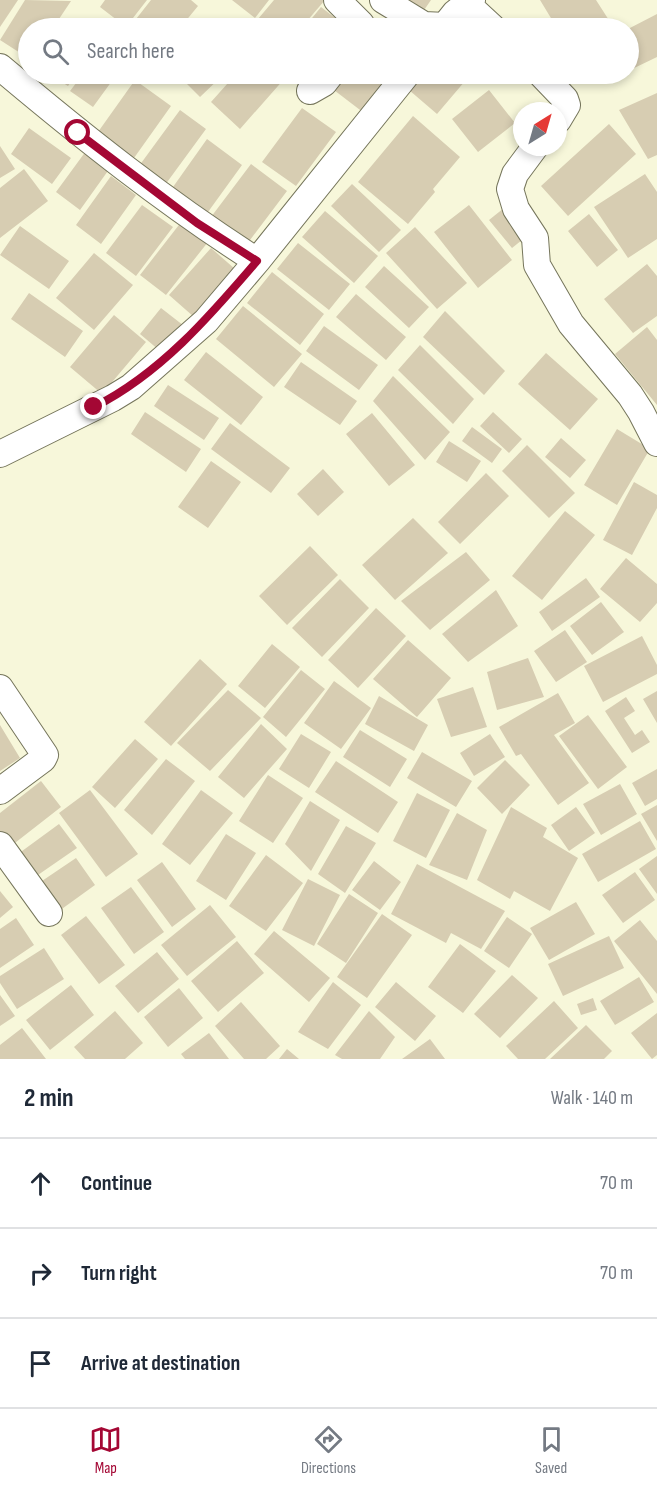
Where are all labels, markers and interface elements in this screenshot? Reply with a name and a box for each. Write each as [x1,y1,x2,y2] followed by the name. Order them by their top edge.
[18,18,639,84] search box
[39,35,72,68] icon: search
[87,38,174,65] text: Search here
[513,102,567,156] north arrow
[64,119,90,145] route start
[80,393,106,419] route end
[24,1083,74,1114] text: 2 min
[551,1086,633,1110] text: Walk · 140 m
[24,1167,57,1200] icon: ahead
[81,1170,152,1197] text: Continue
[600,1171,633,1195] text: 70 m
[24,1257,57,1290] icon: right
[81,1260,157,1287] text: Turn right
[600,1261,633,1285] text: 70 m
[24,1347,57,1380] icon: arrive
[81,1350,240,1377] text: Arrive at destination
[89,1423,122,1478] tab: Map
[301,1423,356,1478] tab: Directions
[535,1423,568,1478] tab: Saved

